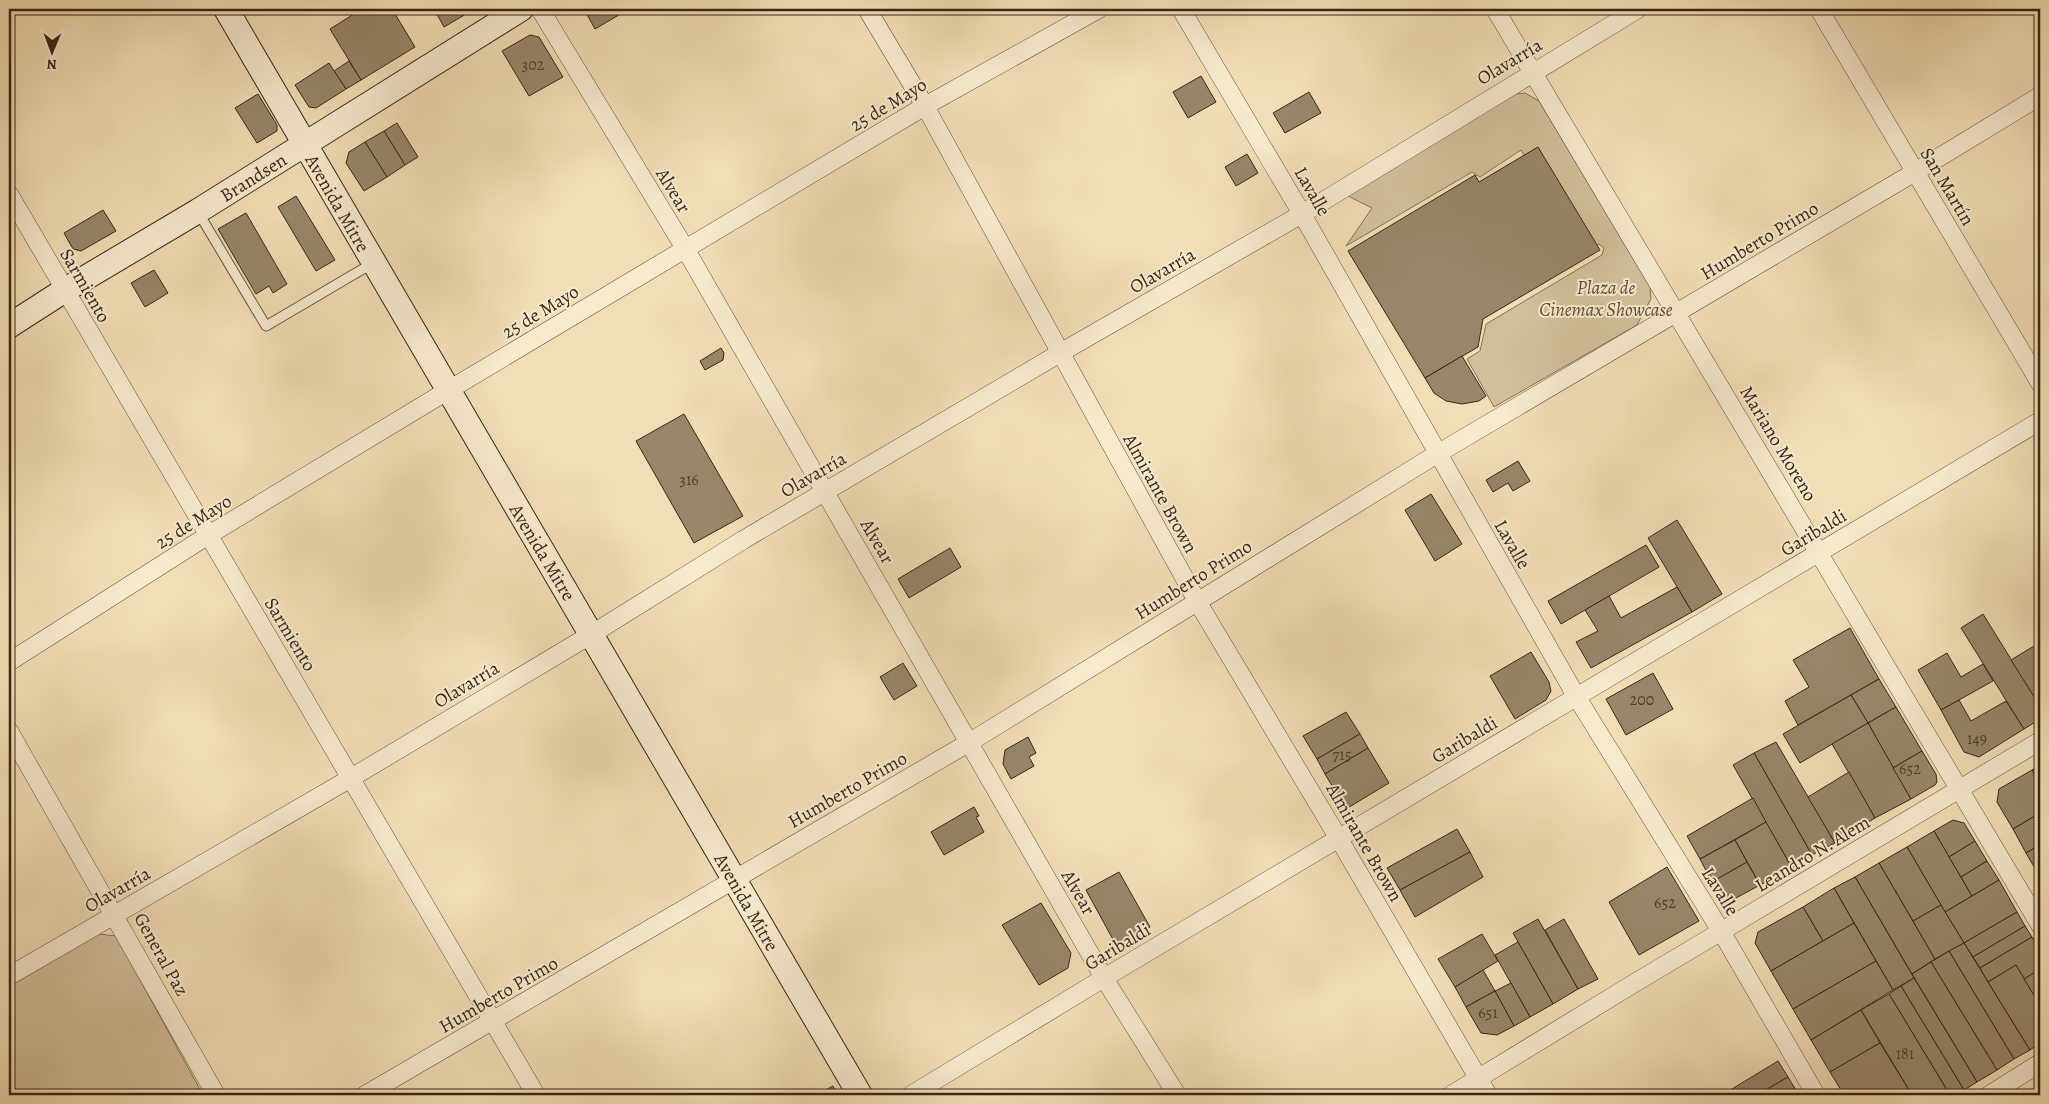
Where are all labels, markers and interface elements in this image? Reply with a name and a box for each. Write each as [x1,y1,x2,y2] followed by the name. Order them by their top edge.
[28,28,78,78] north arrow
[1472,32,1547,92] street label: Olavarría
[522,54,545,76] house number: 302
[47,55,57,74] text: N
[845,72,932,138] street label: 25 de Mayo
[1914,143,1981,230] street label: San Martín
[215,147,292,209] street label: Brandsen
[298,149,376,257] street label: Avenida Mitre
[649,162,697,218] street label: Alvear
[1288,162,1337,221] street label: Lavalle
[1696,195,1823,286] street label: Humberto Primo
[1125,242,1200,300] street label: Olavarría
[53,244,117,327] street label: Sarmiento
[1539,275,1673,323] park label: Plaza de Cinemax Showcase
[497,279,584,345] street label: 25 de Mayo
[1733,381,1823,506] street label: Mariano Moreno
[1116,428,1204,558] street label: Almirante Brown
[776,446,851,504] street label: Olavarría
[679,469,699,491] house number: 316
[150,488,237,556] street label: 25 de Mayo
[502,498,581,606] street label: Avenida Mitre
[1776,503,1851,563] street label: Garibaldi
[853,513,900,569] street label: Alvear
[1488,515,1537,574] street label: Lavalle
[1130,533,1257,626] street label: Humberto Primo
[258,593,322,676] street label: Sarmiento
[429,655,504,715] street label: Olavarría
[1630,689,1654,711] house number: 200
[1427,710,1502,770] street label: Garibaldi
[1967,728,1987,750] house number: 149
[1332,744,1352,766] house number: 715
[783,745,912,835] street label: Humberto Primo
[1899,758,1921,780] house number: 652
[1319,778,1409,906] street label: Almirante Brown
[1750,809,1875,898] street label: Leandro N. Alem
[707,848,785,956] street label: Avenida Mitre
[80,861,155,919] street label: Olavarría
[1695,862,1745,921] street label: Lavalle
[1054,864,1101,920] street label: Alvear
[1654,892,1676,914] house number: 652
[128,908,195,1001] street label: General Paz
[1080,917,1155,977] street label: Garibaldi
[434,950,563,1040] street label: Humberto Primo
[1478,1002,1498,1024] house number: 651
[1896,1043,1915,1065] house number: 181

